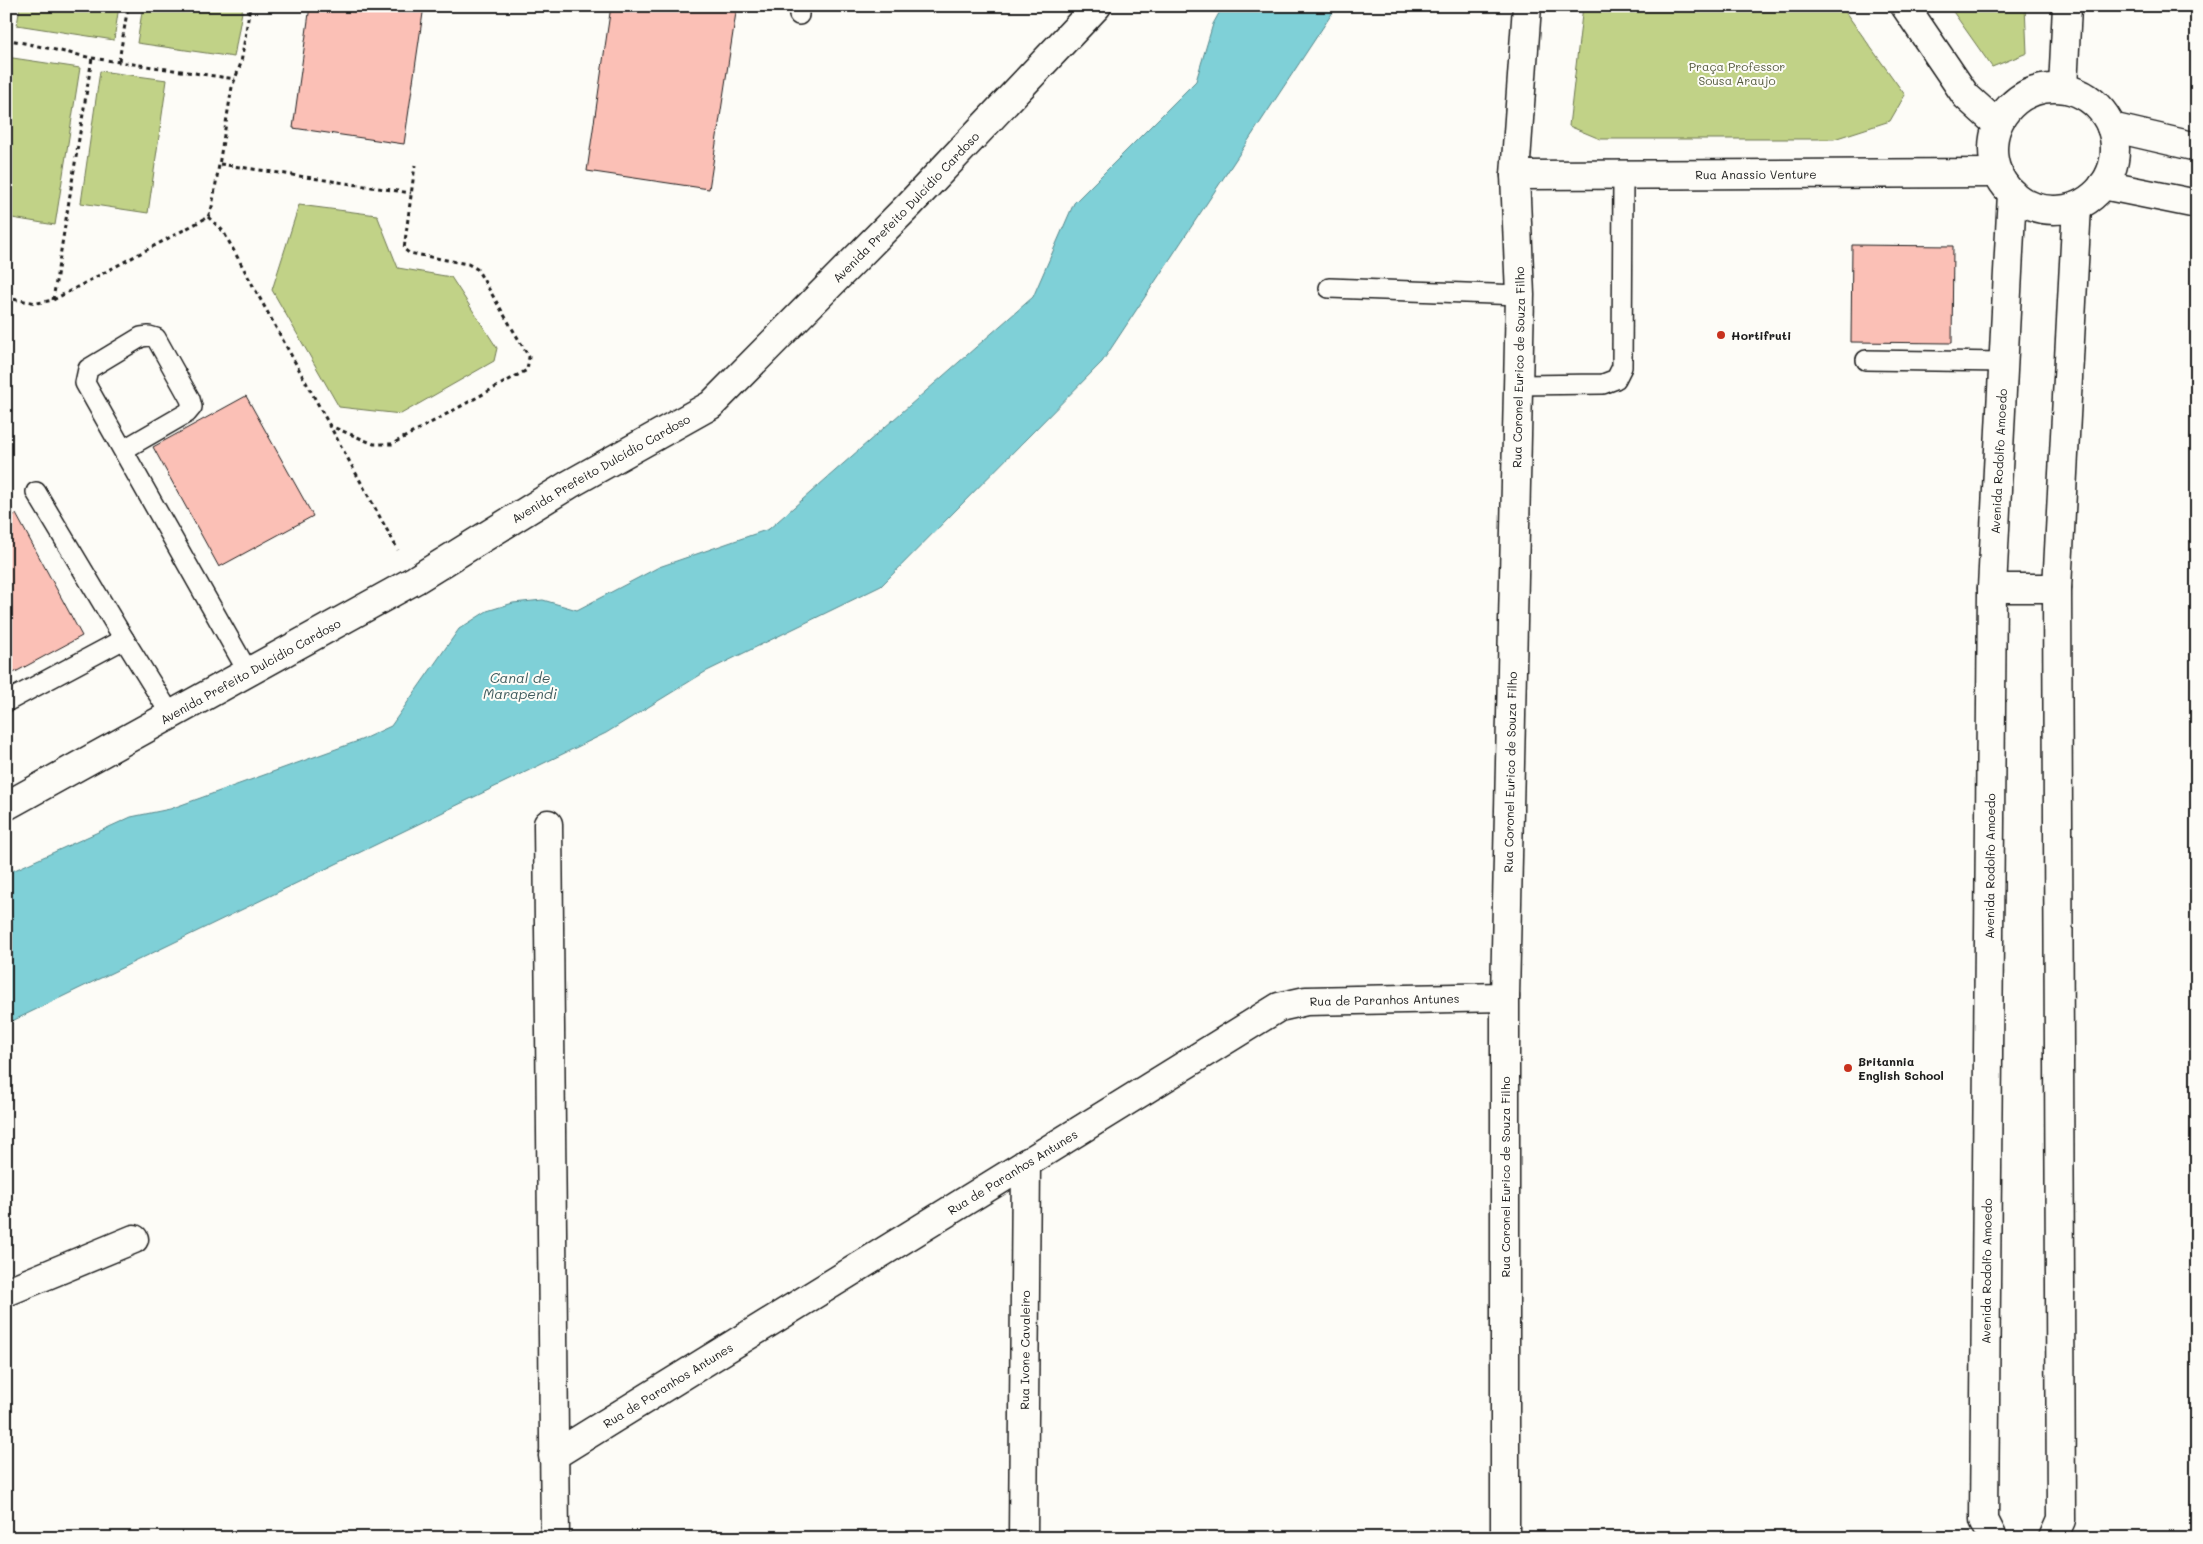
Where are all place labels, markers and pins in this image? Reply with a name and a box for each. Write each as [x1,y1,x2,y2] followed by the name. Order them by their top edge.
[1731,327,1791,343] place label: Hortifruti
[1715,329,1727,341] marker: Hortifruti
[1858,1053,1944,1083] place label: Britannia English School
[1842,1062,1854,1074] marker: Britannia English School

